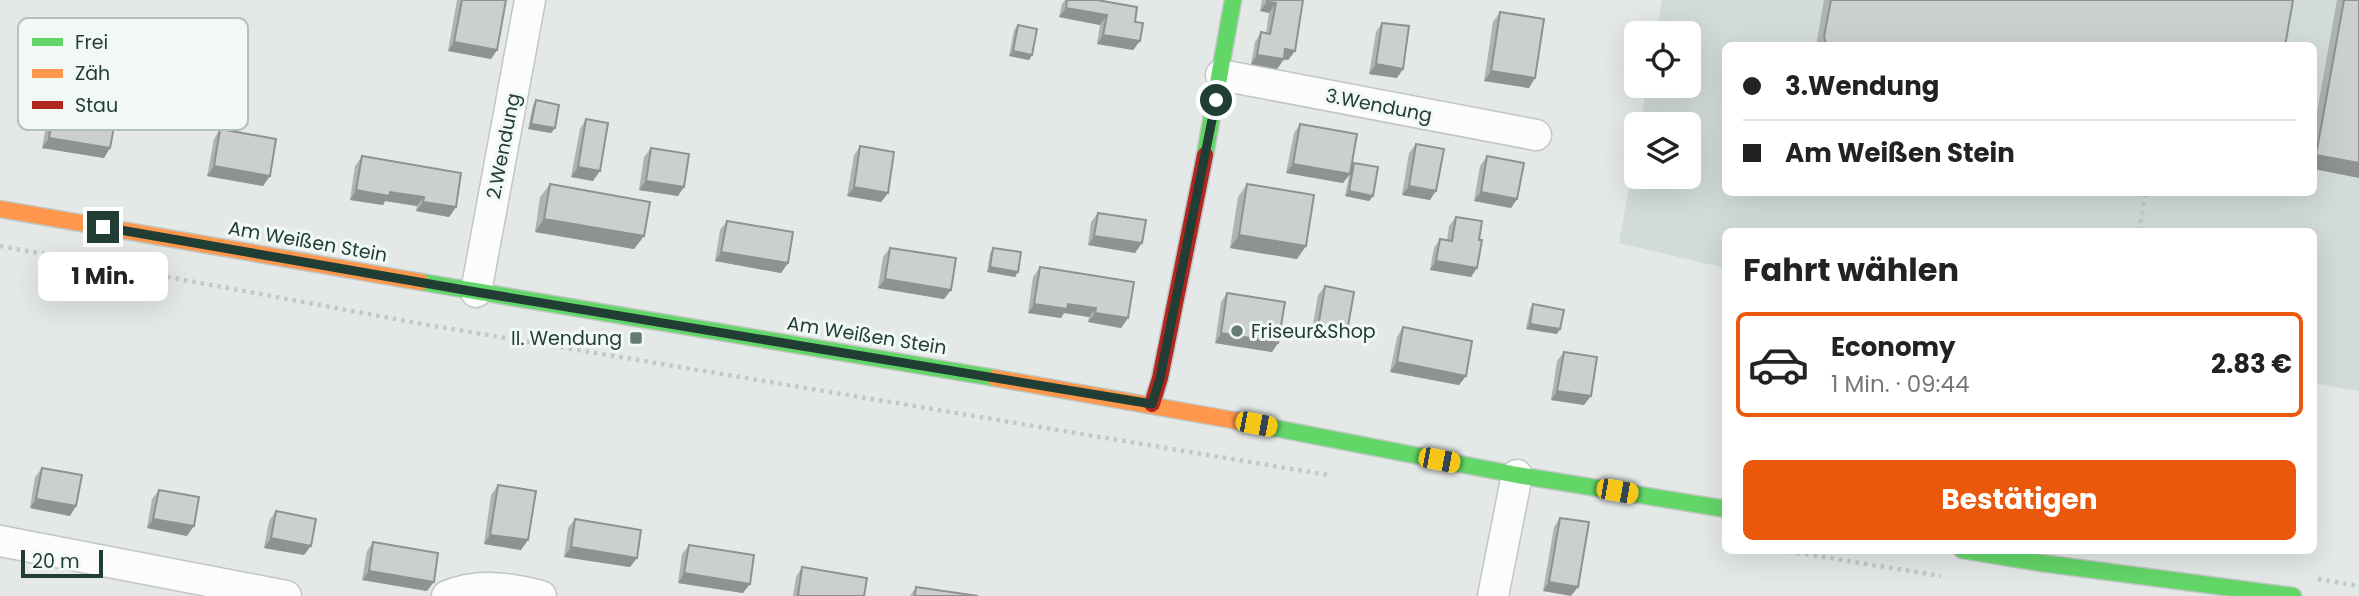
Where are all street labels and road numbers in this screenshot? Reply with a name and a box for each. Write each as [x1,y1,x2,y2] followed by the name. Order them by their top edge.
[1323,82,1434,129] street label: 3.Wendung
[480,91,527,201] street label: 2.Wendung
[226,214,390,269] street label: Am Weißen Stein
[785,310,949,361] street label: Am Weißen Stein

